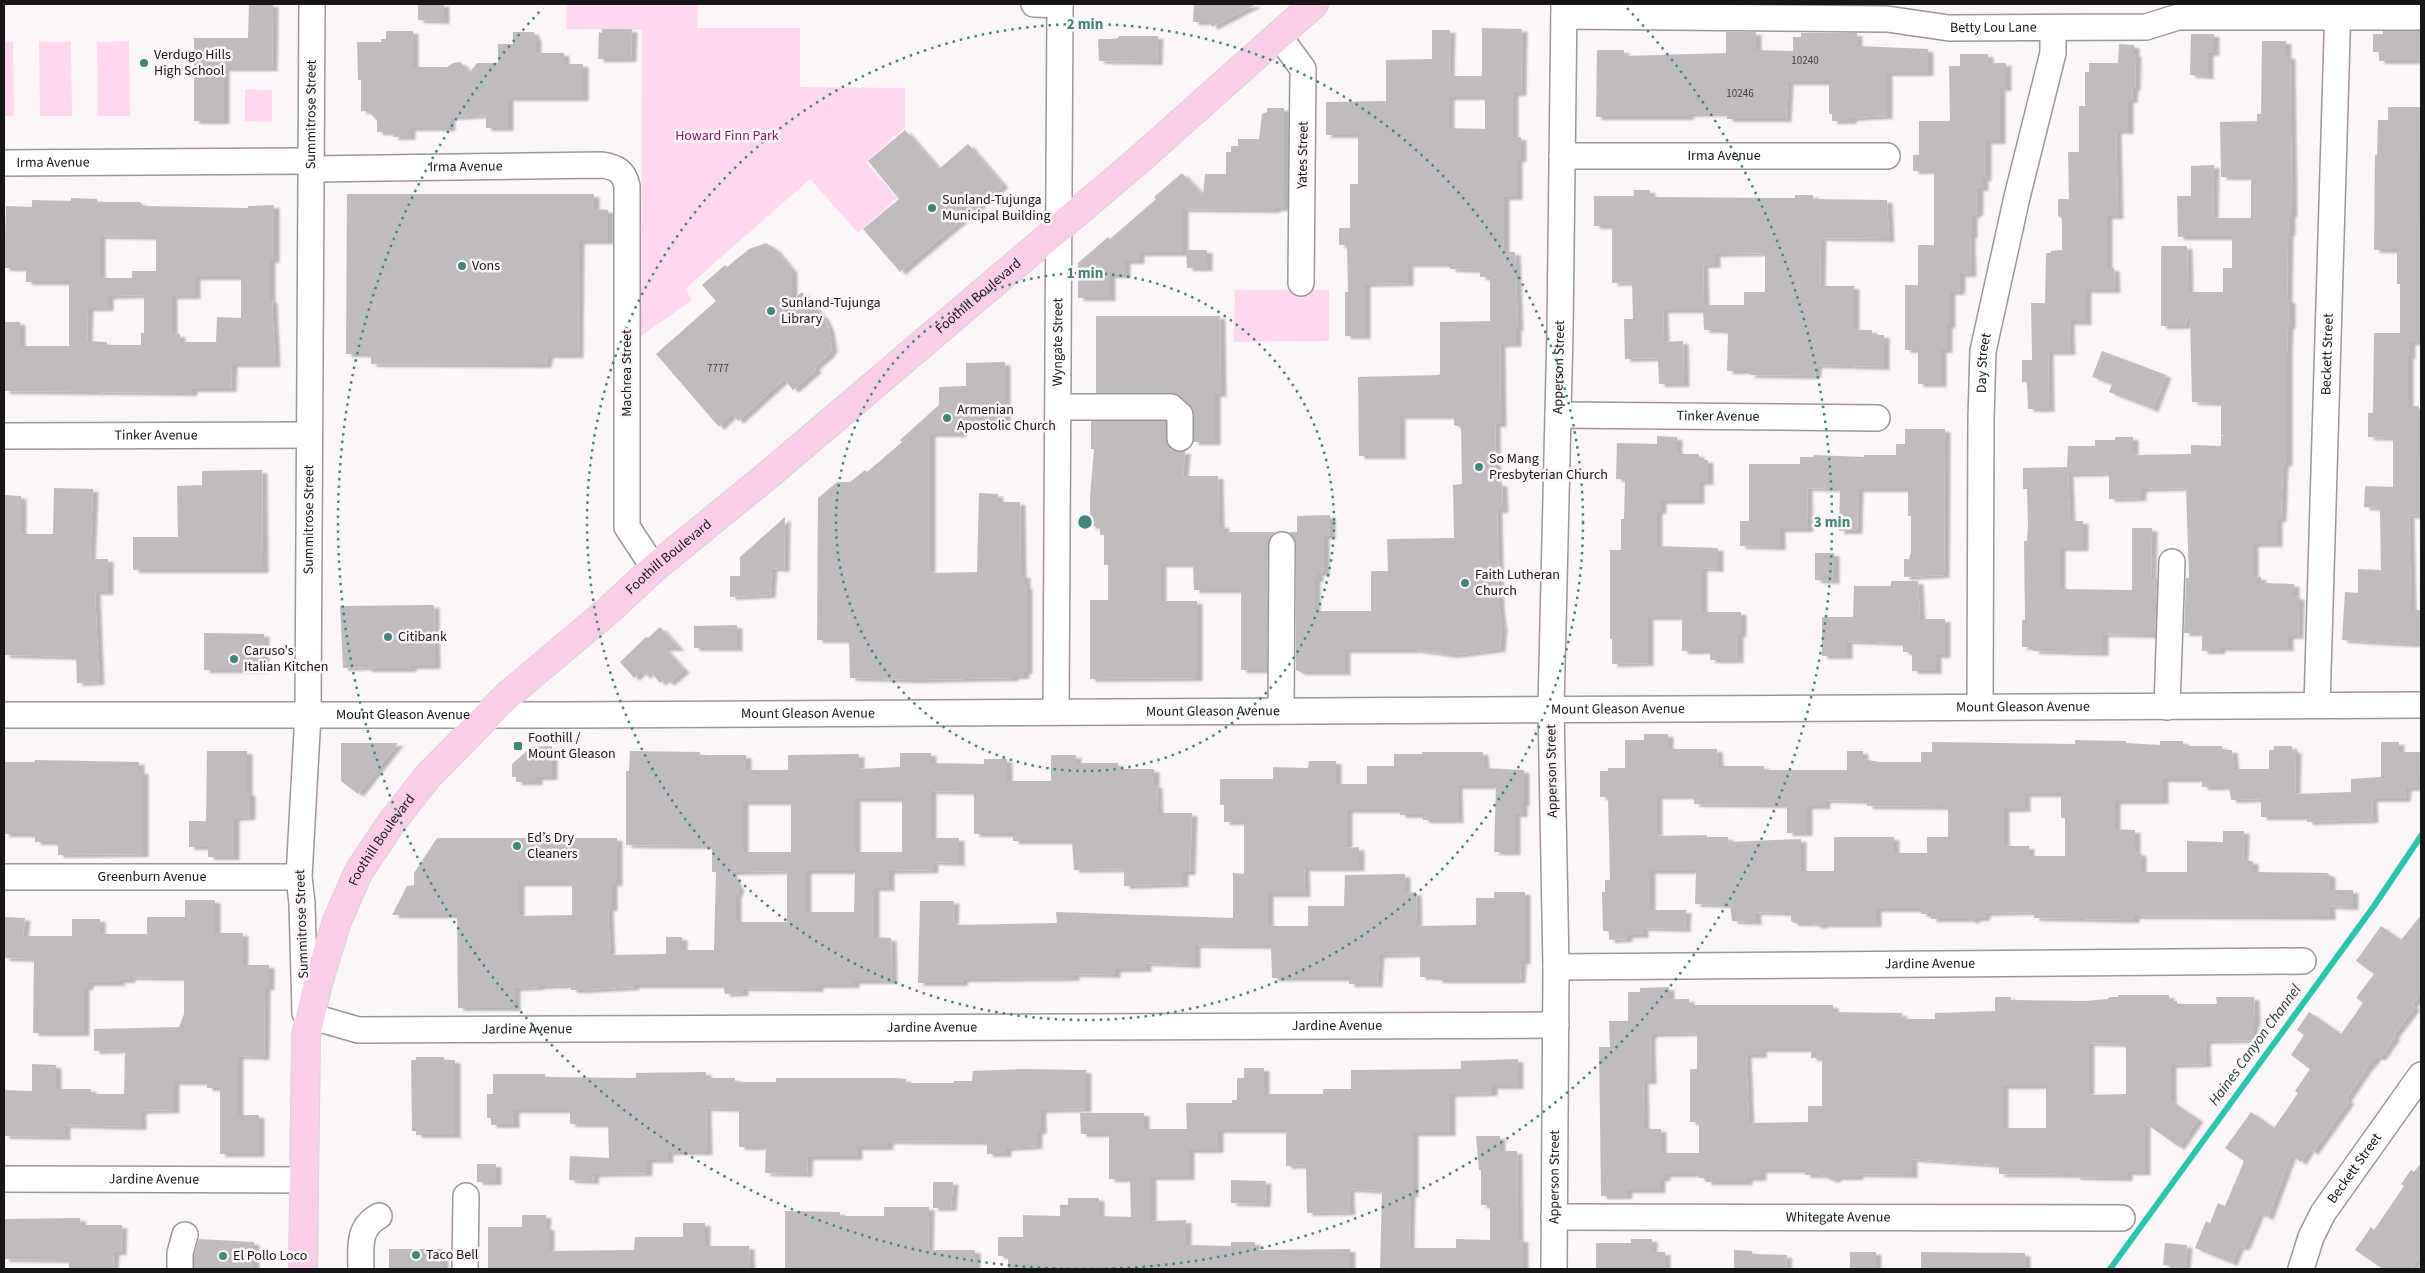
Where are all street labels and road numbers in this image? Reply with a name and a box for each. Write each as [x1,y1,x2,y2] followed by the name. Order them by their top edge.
[1950,18,2037,38] street label: Betty Lou Lane
[301,59,322,169] street label: Summitrose Street
[1292,121,1314,190] street label: Yates Street
[1687,146,1761,166] street label: Irma Avenue
[16,152,90,173] street label: Irma Avenue
[429,156,503,177] street label: Irma Avenue
[931,254,1026,339] street label: Foothill Boulevard
[1048,297,1068,386] street label: Wyngate Street
[2316,313,2339,396] street label: Beckett Street
[1548,320,1570,414] street label: Apperson Street
[617,329,637,417] street label: Machrea Street
[1972,331,1997,393] street label: Day Street
[1676,406,1760,427] street label: Tinker Avenue
[114,425,198,446] street label: Tinker Avenue
[299,464,319,574] street label: Summitrose Street
[621,515,716,599] street label: Foothill Boulevard
[1956,697,2090,718] street label: Mount Gleason Avenue
[1551,699,1685,720] street label: Mount Gleason Avenue
[1146,701,1280,722] street label: Mount Gleason Avenue
[741,703,875,724] street label: Mount Gleason Avenue
[336,705,470,725] street label: Mount Gleason Avenue
[1541,724,1563,818] street label: Apperson Street
[344,790,420,889] street label: Foothill Boulevard
[98,867,206,887] street label: Greenburn Avenue
[290,869,314,979] street label: Summitrose Street
[1885,954,1975,974] street label: Jardine Avenue
[1292,1016,1382,1036] street label: Jardine Avenue
[887,1017,977,1038] street label: Jardine Avenue
[482,1019,572,1039] street label: Jardine Avenue
[2323,1129,2387,1208] street label: Beckett Street
[1544,1130,1565,1224] street label: Apperson Street
[109,1169,199,1190] street label: Jardine Avenue
[1786,1207,1890,1228] street label: Whitegate Avenue

